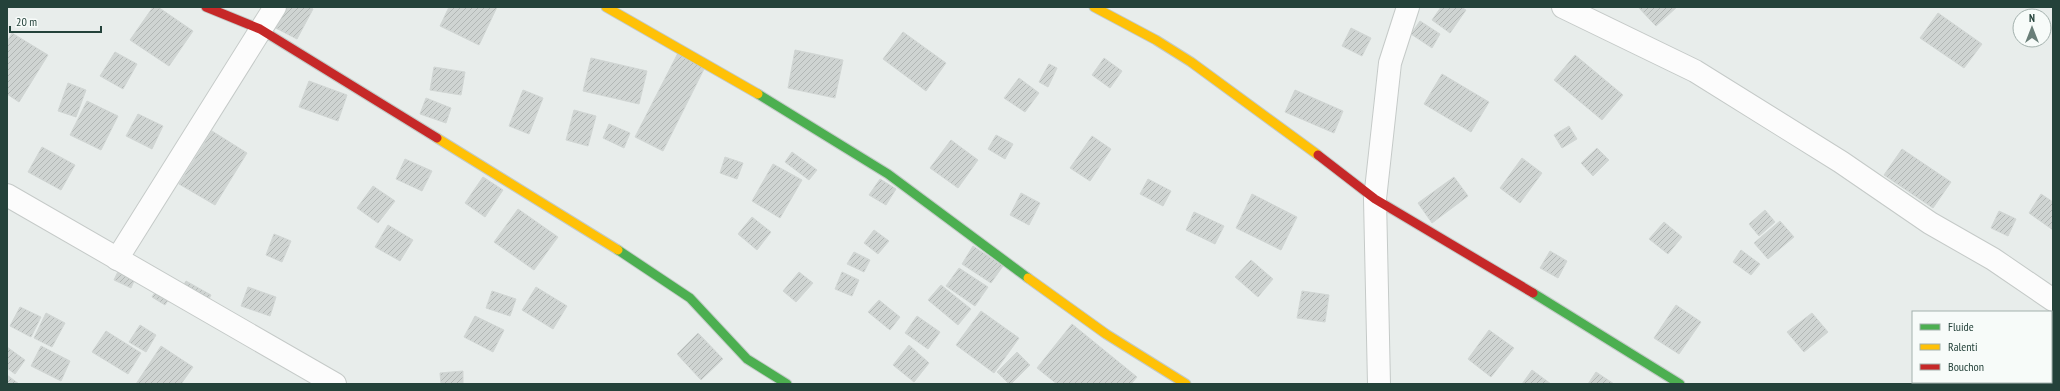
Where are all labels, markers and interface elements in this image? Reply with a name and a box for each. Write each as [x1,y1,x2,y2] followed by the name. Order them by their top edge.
[10,8,101,34] scale bar
[2012,8,2052,48] north arrow
[2029,11,2035,25] text: N
[16,14,37,29] text: 20 m
[1912,311,2052,383] legend
[1948,319,1974,334] text: Fluide
[1948,339,1977,354] text: Ralenti
[1948,359,1984,374] text: Bouchon

